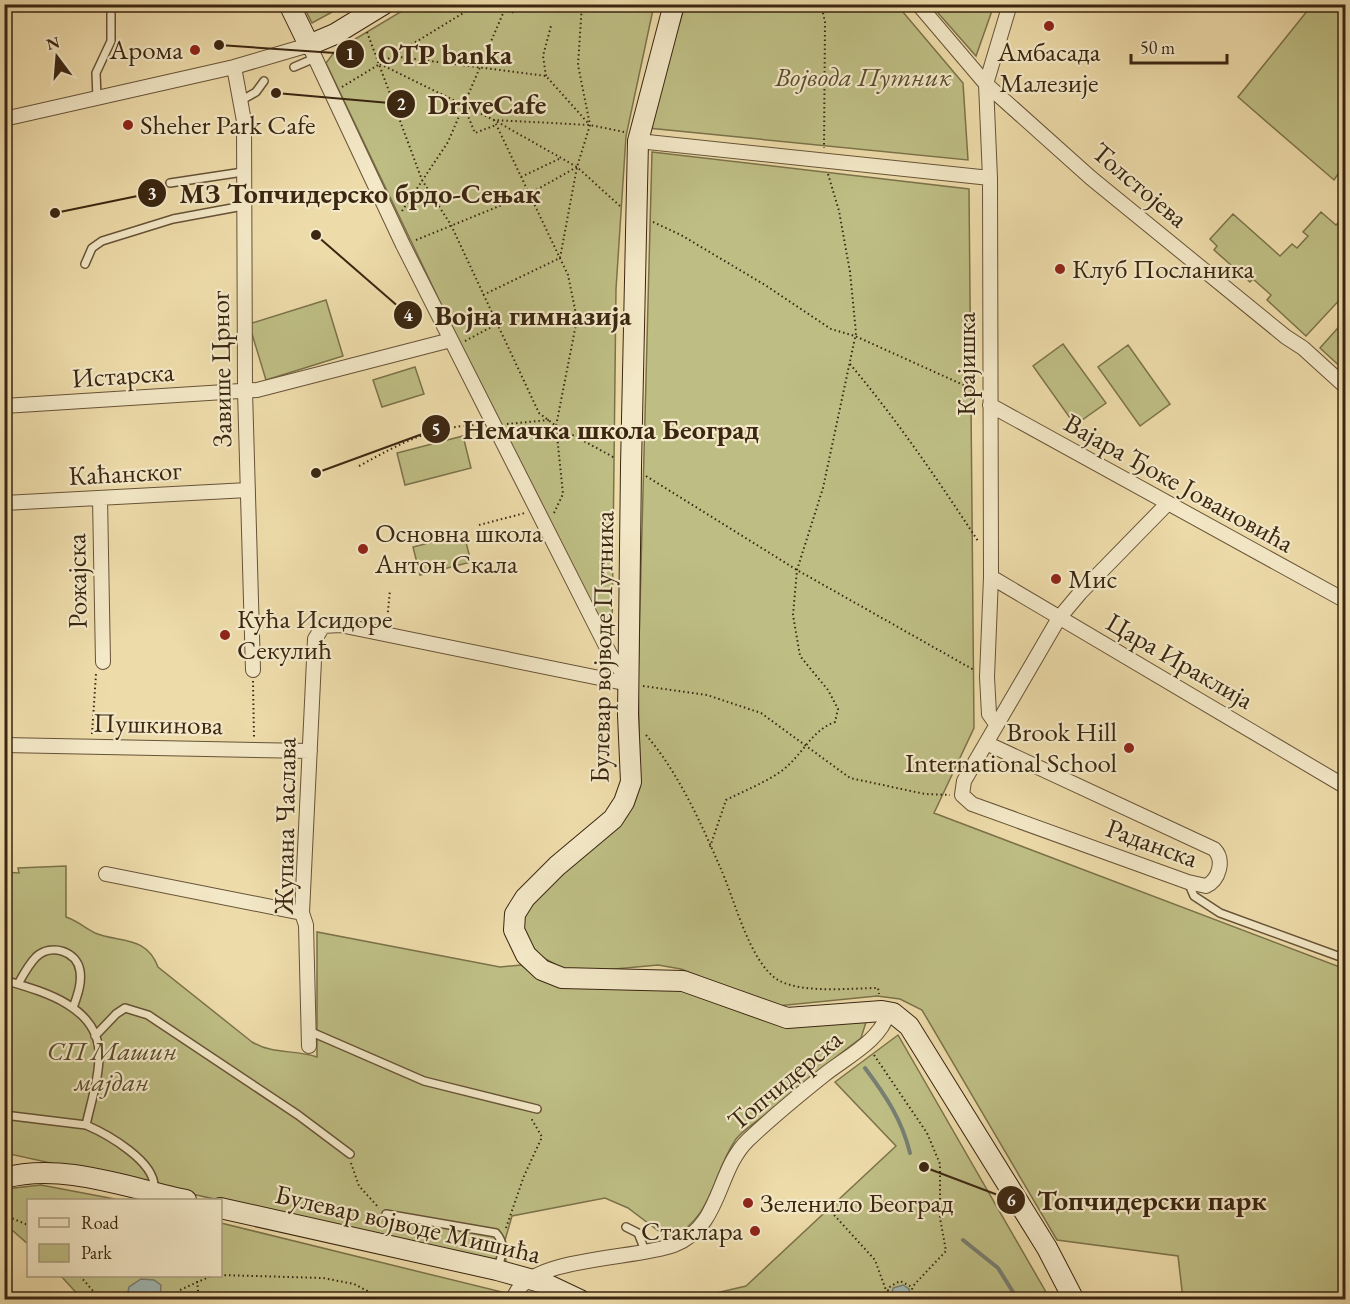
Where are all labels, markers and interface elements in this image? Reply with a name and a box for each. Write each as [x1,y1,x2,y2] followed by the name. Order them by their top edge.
[1042,19,1056,33] marker: Амбасада Малезије
[27,27,87,87] north arrow
[1131,27,1227,65] scale bar
[44,31,62,55] text: N
[335,31,524,77] callout: OTP banka
[109,32,183,67] place label: Арома
[997,34,1101,100] place label: Амбасада Малезије
[378,36,513,72] text: OTP banka
[1140,36,1175,59] text: 50 m
[345,42,355,65] text: 1
[188,43,202,57] marker: Арома
[774,59,952,94] park label: Војвода Путник
[386,81,559,127] callout: DriveCafe
[428,86,546,122] text: DriveCafe
[396,92,406,115] text: 2
[140,107,316,142] place label: Sheher Park Cafe
[121,118,135,132] marker: Sheher Park Cafe
[1085,134,1196,235] street label: Толстојева
[137,170,553,216] callout: МЗ Топчидерско брдо-Сењак
[179,175,541,211] text: МЗ Топчидерско брдо-Сењак
[147,182,157,205] text: 3
[1072,251,1254,286] place label: Клуб Посланика
[1053,262,1067,276] marker: Клуб Посланика
[202,290,239,448] street label: Завише Црног
[393,292,644,338] callout: Војна гимназија
[435,297,632,333] text: Војна гимназија
[403,303,413,326] text: 4
[948,312,983,416] street label: Крајишка
[71,353,175,396] street label: Истарска
[1058,405,1301,560] street label: Вајара Ђоке Јовановића
[421,406,771,452] callout: Немачка школа Београд
[463,411,759,447] text: Немачка школа Београд
[431,418,441,441] text: 5
[67,452,183,493] street label: Каћанског
[582,510,621,783] street label: Булевар војводе Путника
[374,515,543,581] place label: Основна школа Антон Скала
[58,533,95,629] street label: Рожајска
[356,542,370,556] marker: Основна школа Антон Скала
[1068,561,1118,596] place label: Мис
[1049,572,1063,586] marker: Мис
[237,601,393,667] place label: Кућа Исидоре Секулић
[1100,604,1260,717] street label: Цара Ираклија
[218,628,232,642] marker: Кућа Исидоре Секулић
[93,705,223,742] street label: Пушкинова
[905,714,1117,780] place label: Brook Hill International School
[265,737,304,916] street label: Жупана Часлава
[1122,741,1136,755] marker: Brook Hill International School
[1101,810,1203,875] street label: Раданска
[720,1021,849,1138] street label: Топчидерска
[47,1033,177,1099] park label: СП Машин мајдан
[272,1176,545,1271] street label: Булевар војводе Мишића
[996,1177,1279,1223] callout: Топчидерски парк
[1037,1182,1267,1218] text: Топчидерски парк
[760,1185,953,1220] place label: Зеленило Београд
[1006,1188,1016,1211] text: 6
[741,1196,755,1210] marker: Зеленило Београд
[27,1199,222,1277] legend
[81,1211,120,1234] text: Road
[641,1213,743,1248] place label: Стаклара
[748,1224,762,1238] marker: Стаклара
[81,1241,112,1264] text: Park

